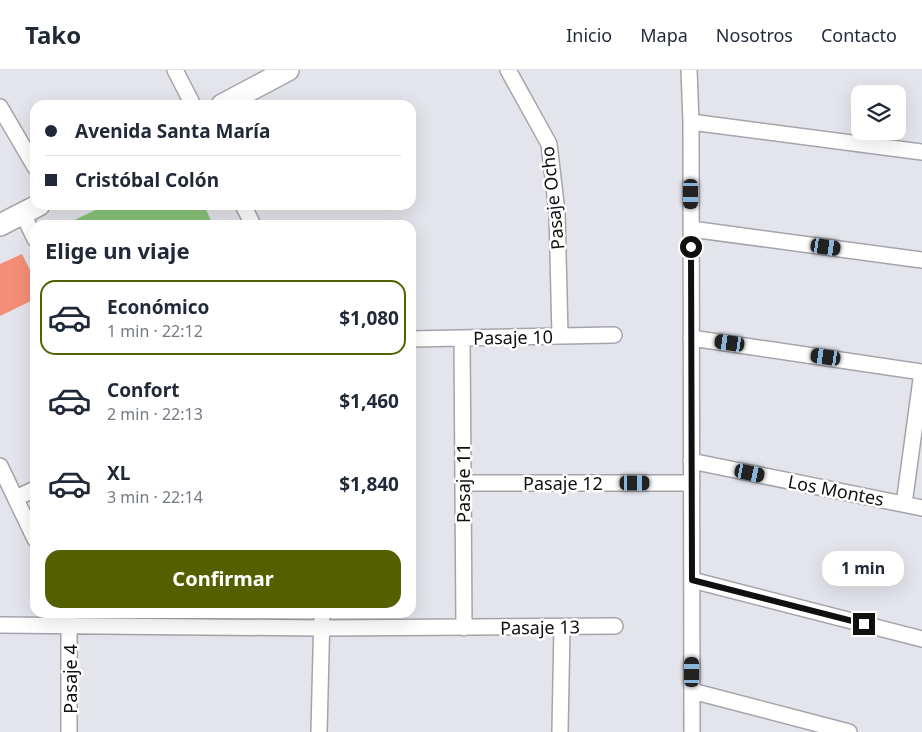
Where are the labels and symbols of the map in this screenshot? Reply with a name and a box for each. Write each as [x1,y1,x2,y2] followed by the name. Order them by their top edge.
[535,145,569,251] street label: Pasaje Ocho
[683,179,698,209] car
[680,236,702,258] route start
[810,237,841,257] car
[473,324,553,350] street label: Pasaje 10
[714,333,745,353] car
[810,347,841,367] car
[451,443,475,523] street label: Pasaje 11
[733,463,766,483] car
[786,469,886,511] street label: Los Montes
[523,471,603,495] street label: Pasaje 12
[620,476,650,491] car
[823,552,905,586] callout: 1 min
[853,613,875,635] route end
[500,614,580,640] street label: Pasaje 13
[58,644,82,714] street label: Pasaje 4
[684,657,699,687] car

